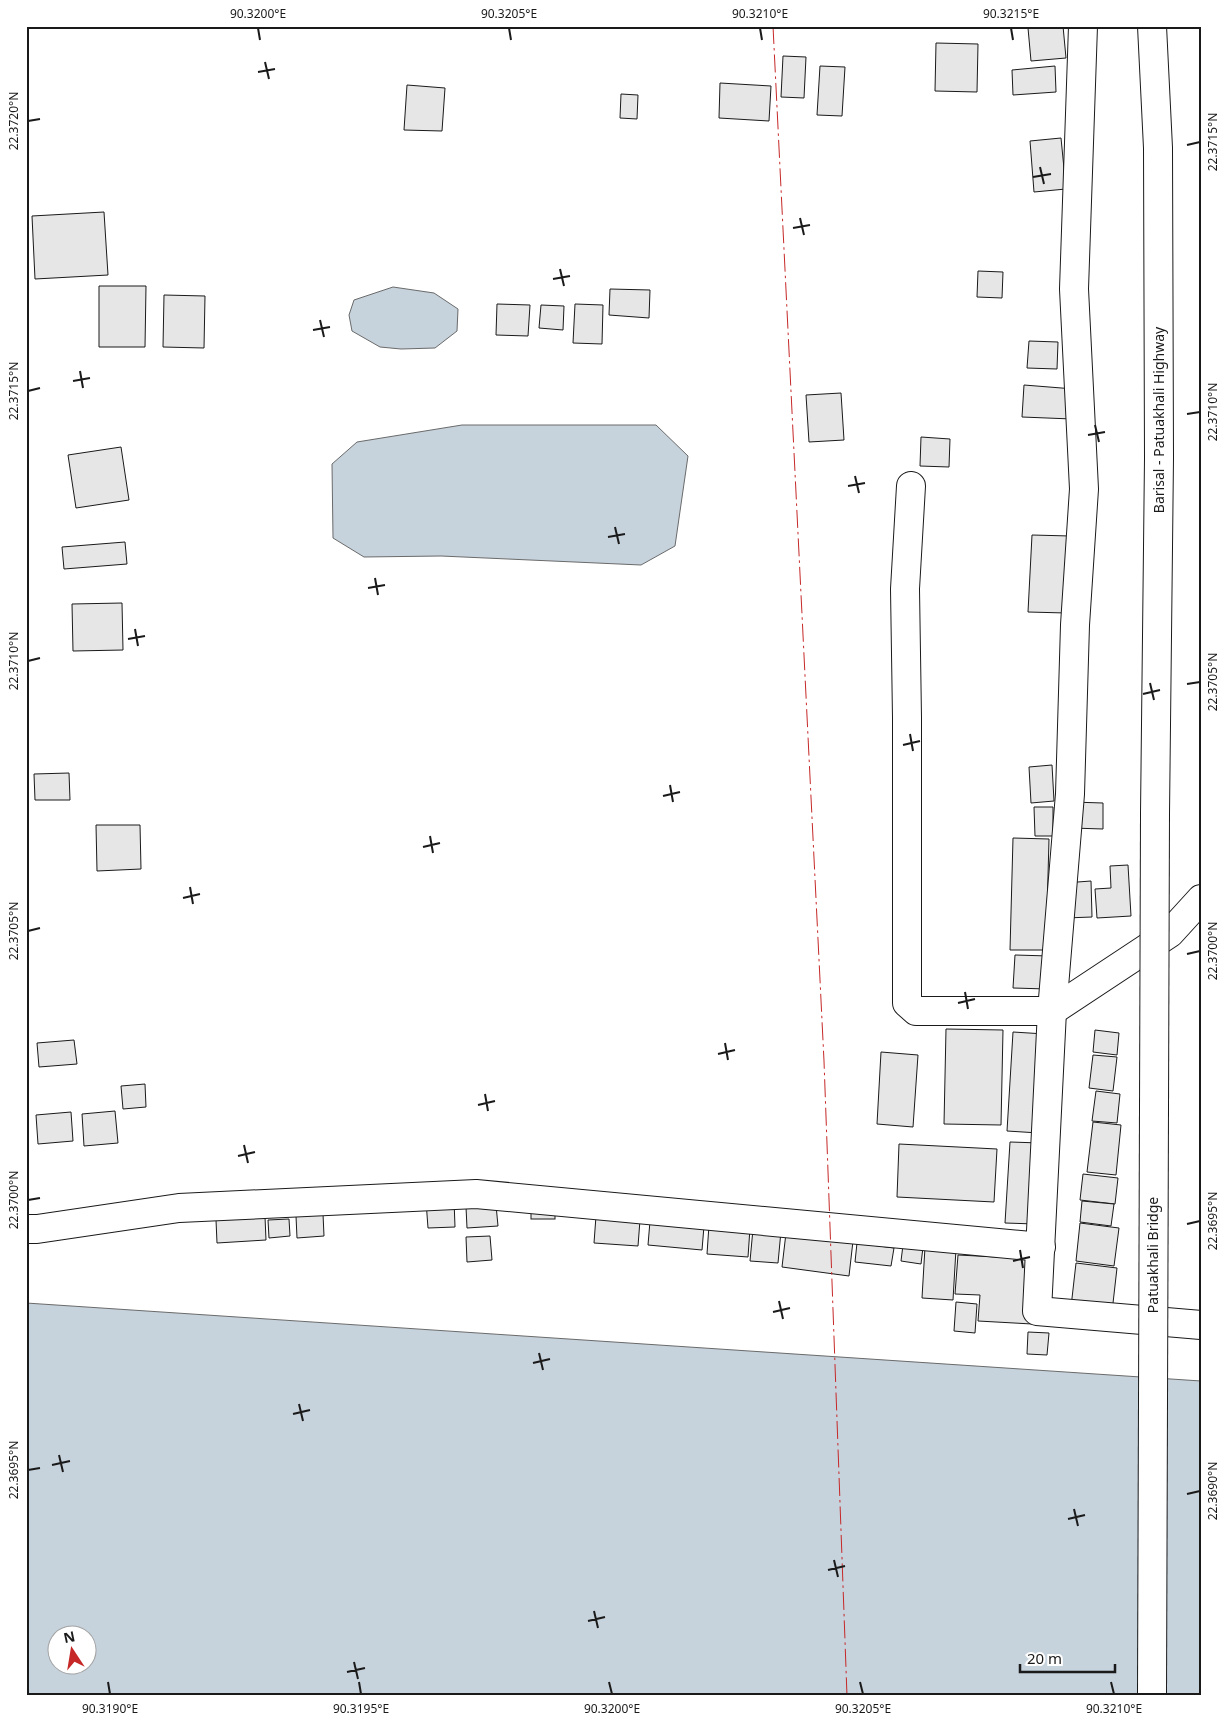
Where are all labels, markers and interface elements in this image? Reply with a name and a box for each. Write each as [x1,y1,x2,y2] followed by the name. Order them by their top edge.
[230,5,286,22] text: 90.3200°E
[481,5,537,22] text: 90.3205°E
[732,5,788,22] text: 90.3210°E
[983,5,1039,22] text: 90.3215°E
[5,92,22,150] text: 22.3720°N
[1204,113,1221,171] text: 22.3715°N
[1149,326,1168,513] street label: Barisal - Patuakhali Highway
[5,362,22,420] text: 22.3715°N
[1204,383,1221,441] text: 22.3710°N
[5,632,22,690] text: 22.3710°N
[1204,653,1221,711] text: 22.3705°N
[5,902,22,960] text: 22.3705°N
[1204,922,1221,980] text: 22.3700°N
[5,1171,22,1229] text: 22.3700°N
[1204,1192,1221,1250] text: 22.3695°N
[1143,1197,1162,1313] street label: Patuakhali Bridge
[5,1441,22,1499] text: 22.3695°N
[1204,1462,1221,1520] text: 22.3690°N
[48,1624,98,1674] north arrow
[62,1626,77,1647] text: N
[1020,1642,1114,1674] scale bar
[1027,1648,1062,1668] text: 20 m
[82,1700,138,1717] text: 90.3190°E
[333,1700,389,1717] text: 90.3195°E
[584,1700,640,1717] text: 90.3200°E
[835,1700,891,1717] text: 90.3205°E
[1086,1700,1142,1717] text: 90.3210°E

